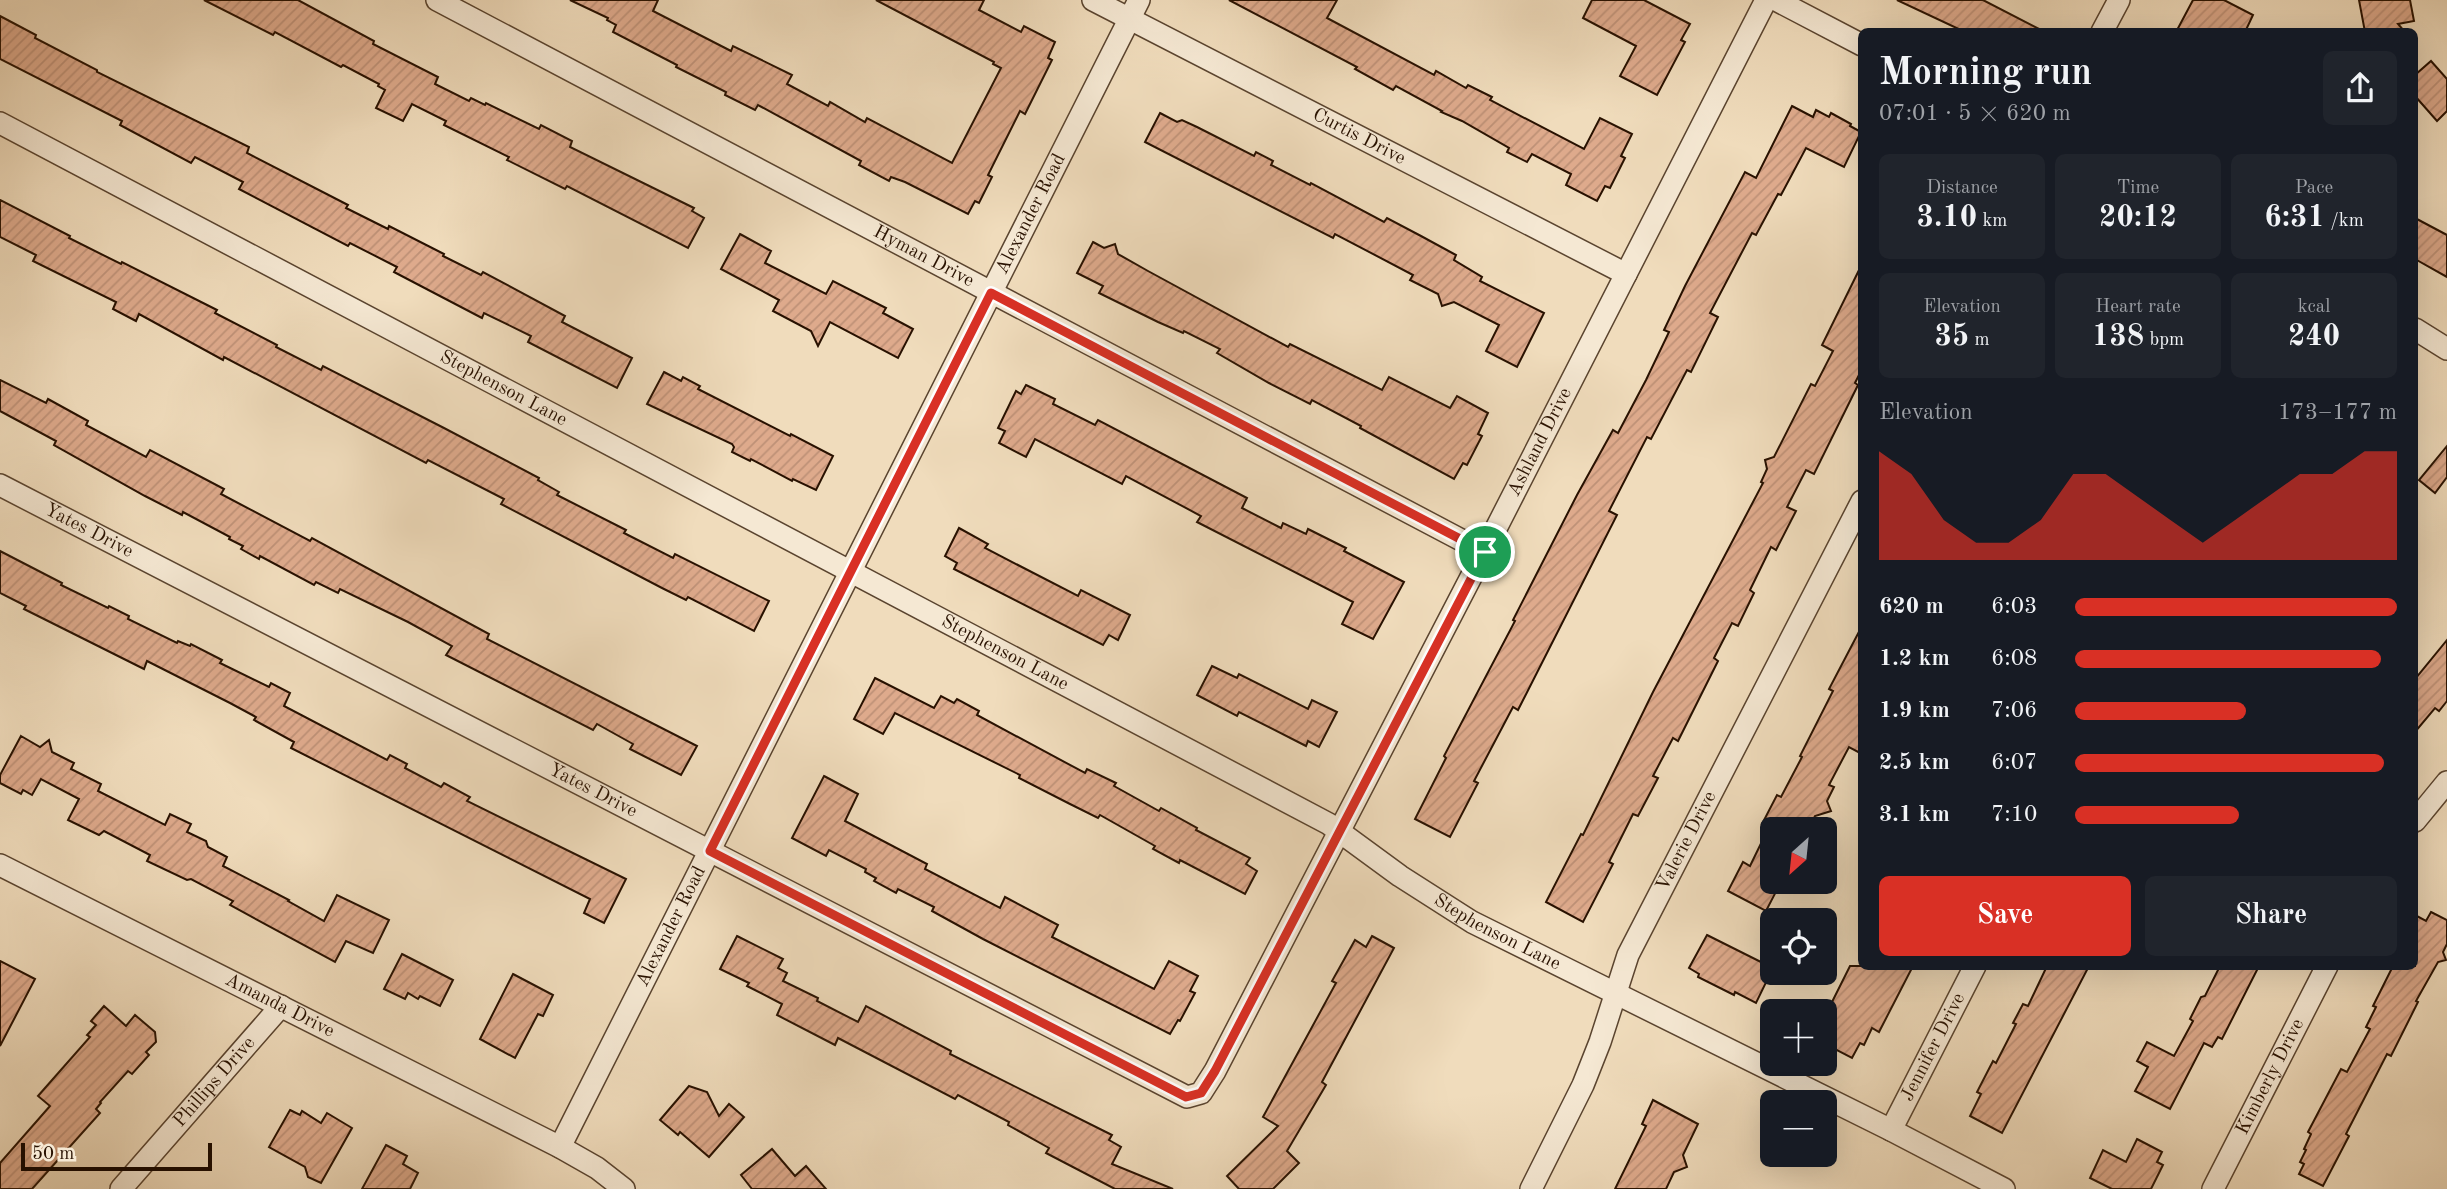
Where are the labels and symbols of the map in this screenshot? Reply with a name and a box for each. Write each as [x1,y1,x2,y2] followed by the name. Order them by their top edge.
[1309,105,1409,168] street label: Curtis Drive
[993,151,1069,277] street label: Alexander Road
[870,222,977,291] street label: Hyman Drive
[437,347,570,430] street label: Stephenson Lane
[1505,385,1576,499] street label: Ashland Drive
[42,500,136,561] street label: Yates Drive
[1455,522,1515,582] pin
[938,612,1071,694] street label: Stephenson Lane
[546,760,640,821] street label: Yates Drive
[1653,788,1720,894] street label: Valerie Drive
[1760,817,1838,894] north arrow
[633,863,710,990] street label: Alexander Road
[1430,891,1563,974] street label: Stephenson Lane
[222,970,337,1041] street label: Amanda Drive
[1898,990,1969,1104] street label: Jennifer Drive
[2233,1016,2308,1138] street label: Kimberly Drive
[170,1033,259,1131] street label: Phillips Drive
[21,1140,212,1172] scale bar

